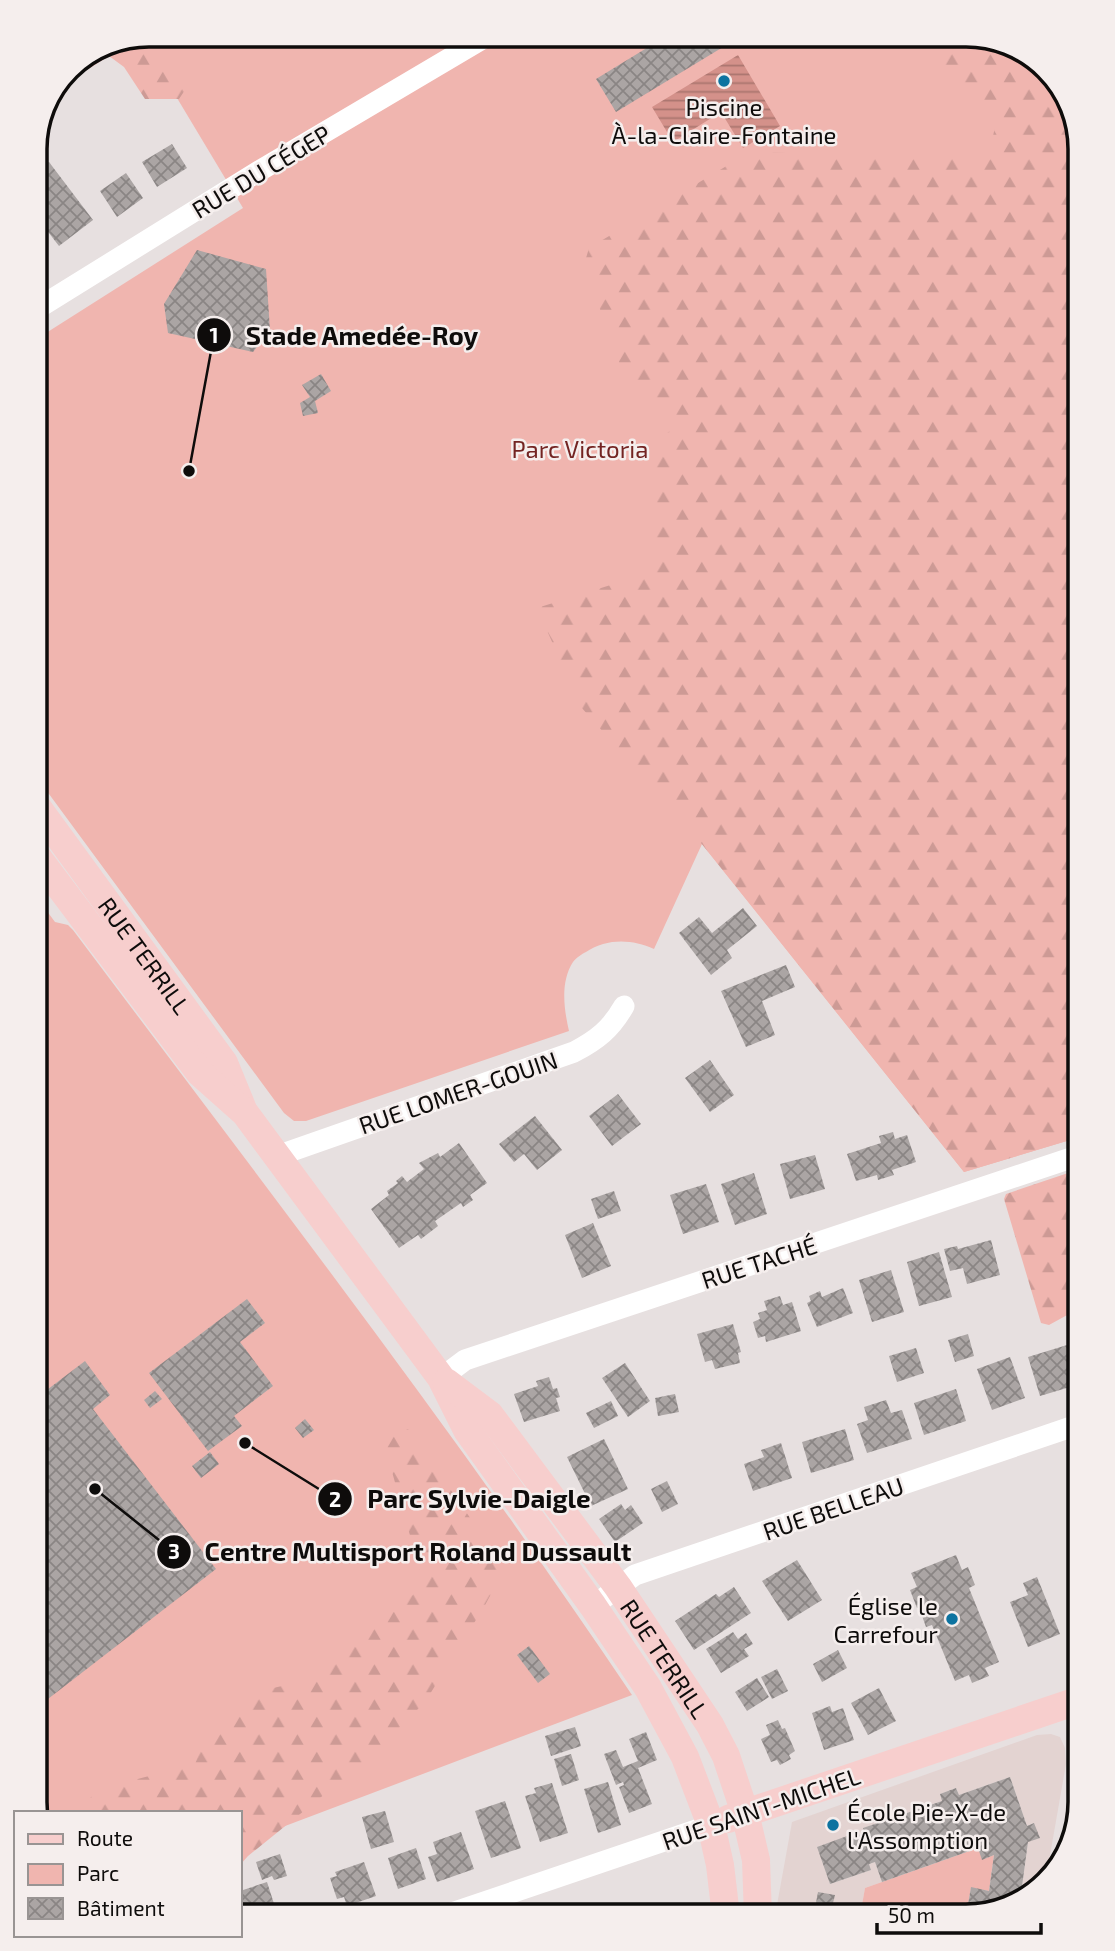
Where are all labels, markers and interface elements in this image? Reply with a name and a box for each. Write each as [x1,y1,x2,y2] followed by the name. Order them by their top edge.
[716,73,732,89] marker: Piscine À-la-Claire-Fontaine
[612,92,836,149] place label: Piscine À-la-Claire-Fontaine
[186,118,336,224] street label: RUE DU CÉGEP
[197,312,493,359] callout: Stade Amedée-Roy
[246,319,479,351] text: Stade Amedée-Roy
[209,322,219,347] text: 1
[512,434,648,463] park label: Parc Victoria
[93,891,197,1019] street label: RUE TERRILL
[355,1044,561,1140] street label: RUE LOMER-GOUIN
[698,1230,820,1294] street label: RUE TACHÉ
[759,1470,907,1546] street label: RUE BELLEAU
[318,1476,604,1523] callout: Parc Sylvie-Daigle
[367,1482,591,1514] text: Parc Sylvie-Daigle
[329,1486,341,1511] text: 2
[156,1528,646,1575] callout: Centre Multisport Roland Dussault
[205,1535,632,1566] text: Centre Multisport Roland Dussault
[168,1538,180,1563] text: 3
[833,1591,938,1648] place label: Église le Carrefour
[615,1593,716,1723] street label: RUE TERRILL
[944,1611,960,1627] marker: Église le Carrefour
[658,1761,864,1855] street label: RUE SAINT-MICHEL
[847,1797,1006,1854] place label: École Pie-X-de l'Assomption
[14,1811,242,1937] legend
[825,1817,841,1833] marker: École Pie-X-de l'Assomption
[77,1825,133,1850] text: Route
[77,1860,119,1885] text: Parc
[877,1892,1042,1936] scale bar
[77,1895,165,1920] text: Bâtiment
[888,1902,935,1927] text: 50 m

